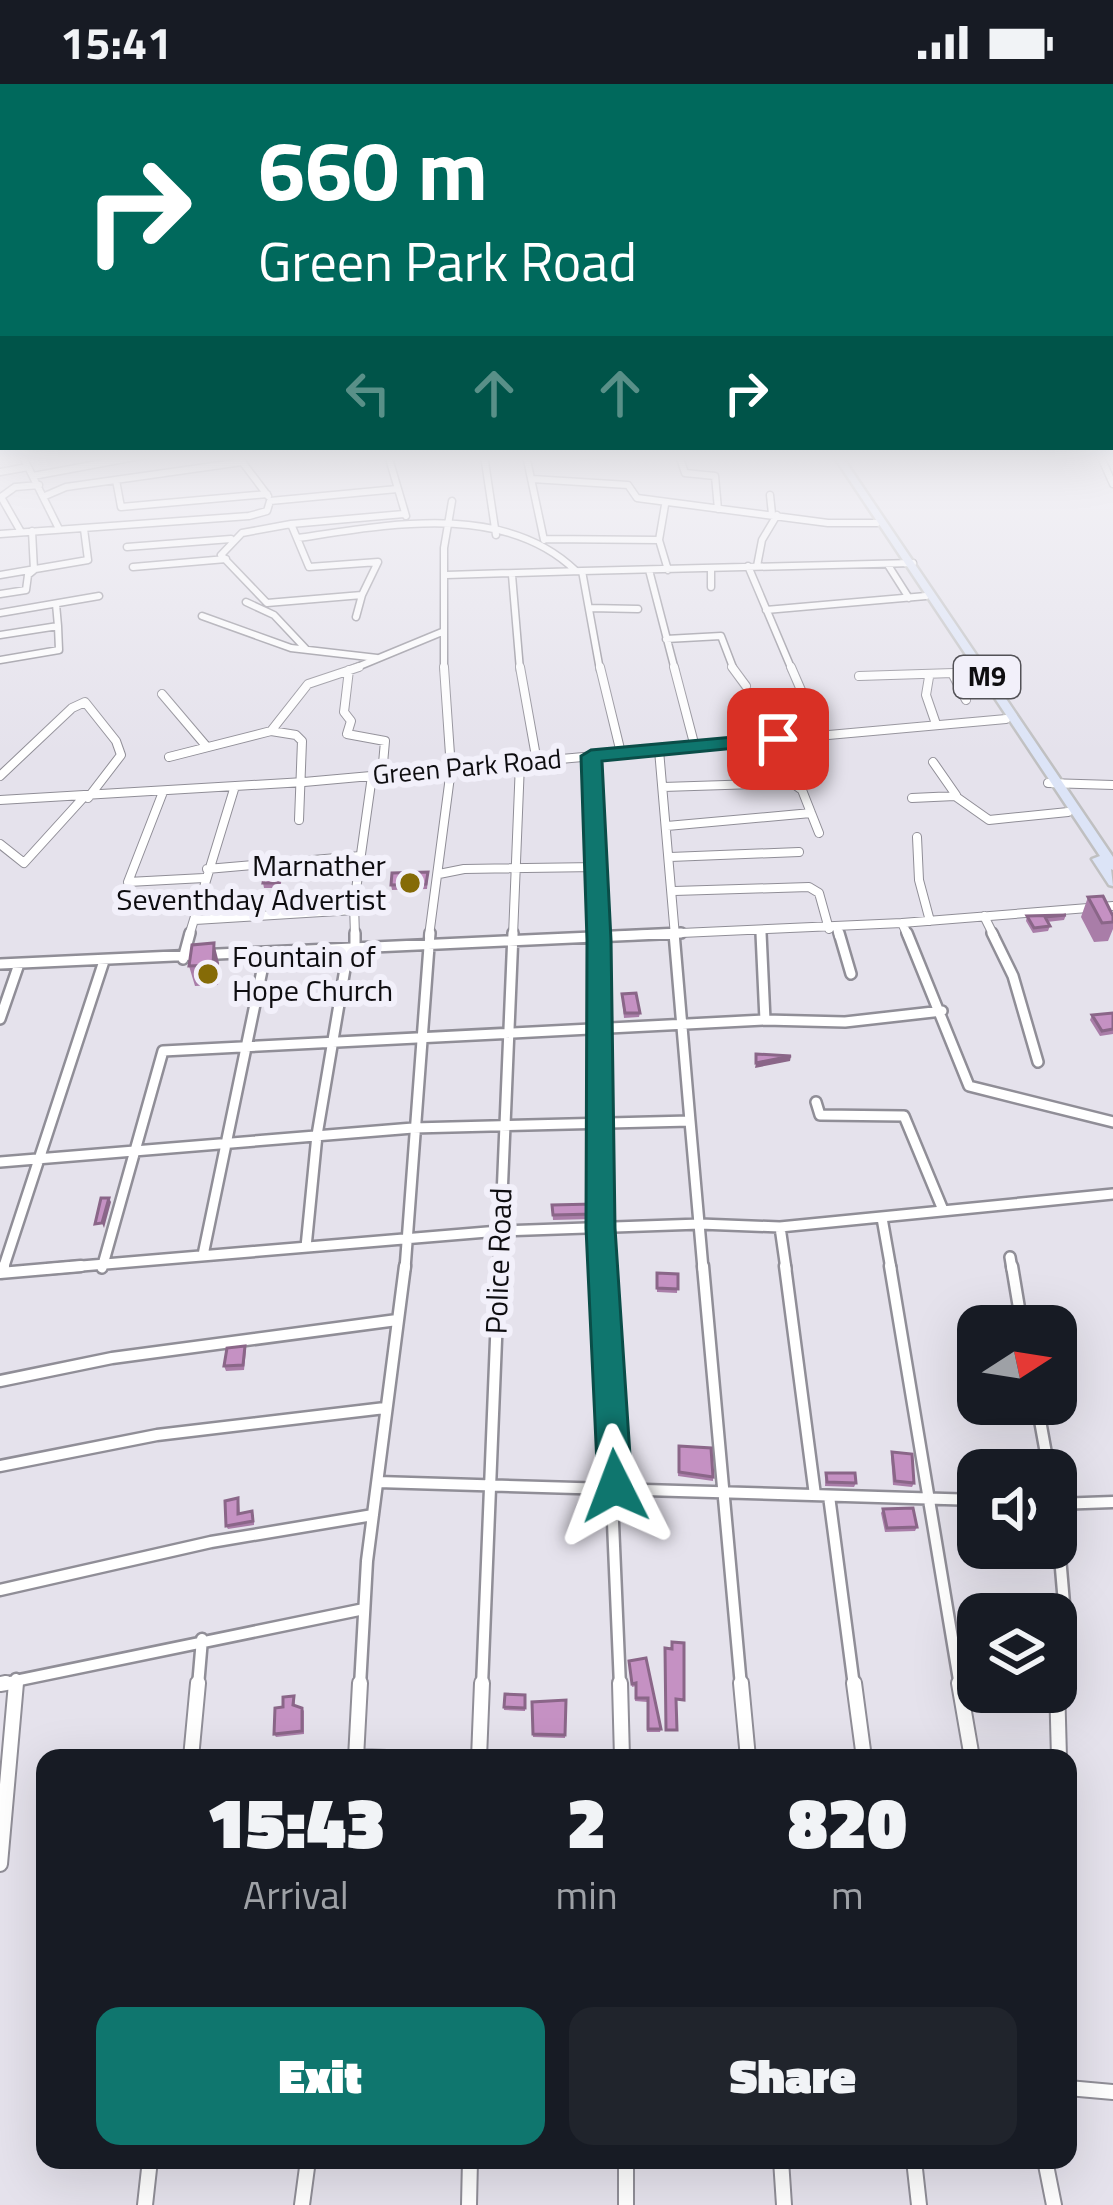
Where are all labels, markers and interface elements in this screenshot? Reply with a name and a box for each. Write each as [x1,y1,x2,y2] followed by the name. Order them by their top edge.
[60,8,172,76] text: 15:41
[258,105,488,233] text: 660 m
[60,132,216,288] icon: right
[258,220,637,302] text: Green Park Road
[335,360,401,426] icon: left
[461,360,527,426] icon: ahead
[587,360,653,426] icon: ahead
[713,360,779,426] icon: right
[954,656,1020,698] road number: M9
[727,688,829,790] pin
[745,706,811,772] icon: arrive
[371,737,563,794] street label: Green Park Road
[116,842,386,922] place label: Marnather Seventhday Advertist
[397,870,423,896] marker: Marnather Seventhday Advertist
[232,933,393,1013] place label: Fountain of Hope Church
[195,961,221,987] marker: Fountain of Hope Church
[472,1187,524,1335] street label: Police Road
[957,1305,1077,1425] north arrow
[957,1305,1077,1713] map controls
[552,1423,678,1549] position arrow
[957,1449,1077,1569] button: sound
[957,1593,1077,1713] button: layers
[206,1766,385,1876] text: 15:43
[567,1766,606,1876] text: 2
[788,1766,907,1876] text: 820
[243,1865,349,1924] text: Arrival
[556,1865,618,1924] text: min
[831,1865,864,1924] text: m
[96,2007,545,2145] button: Exit
[569,2007,1017,2145] button: Share

